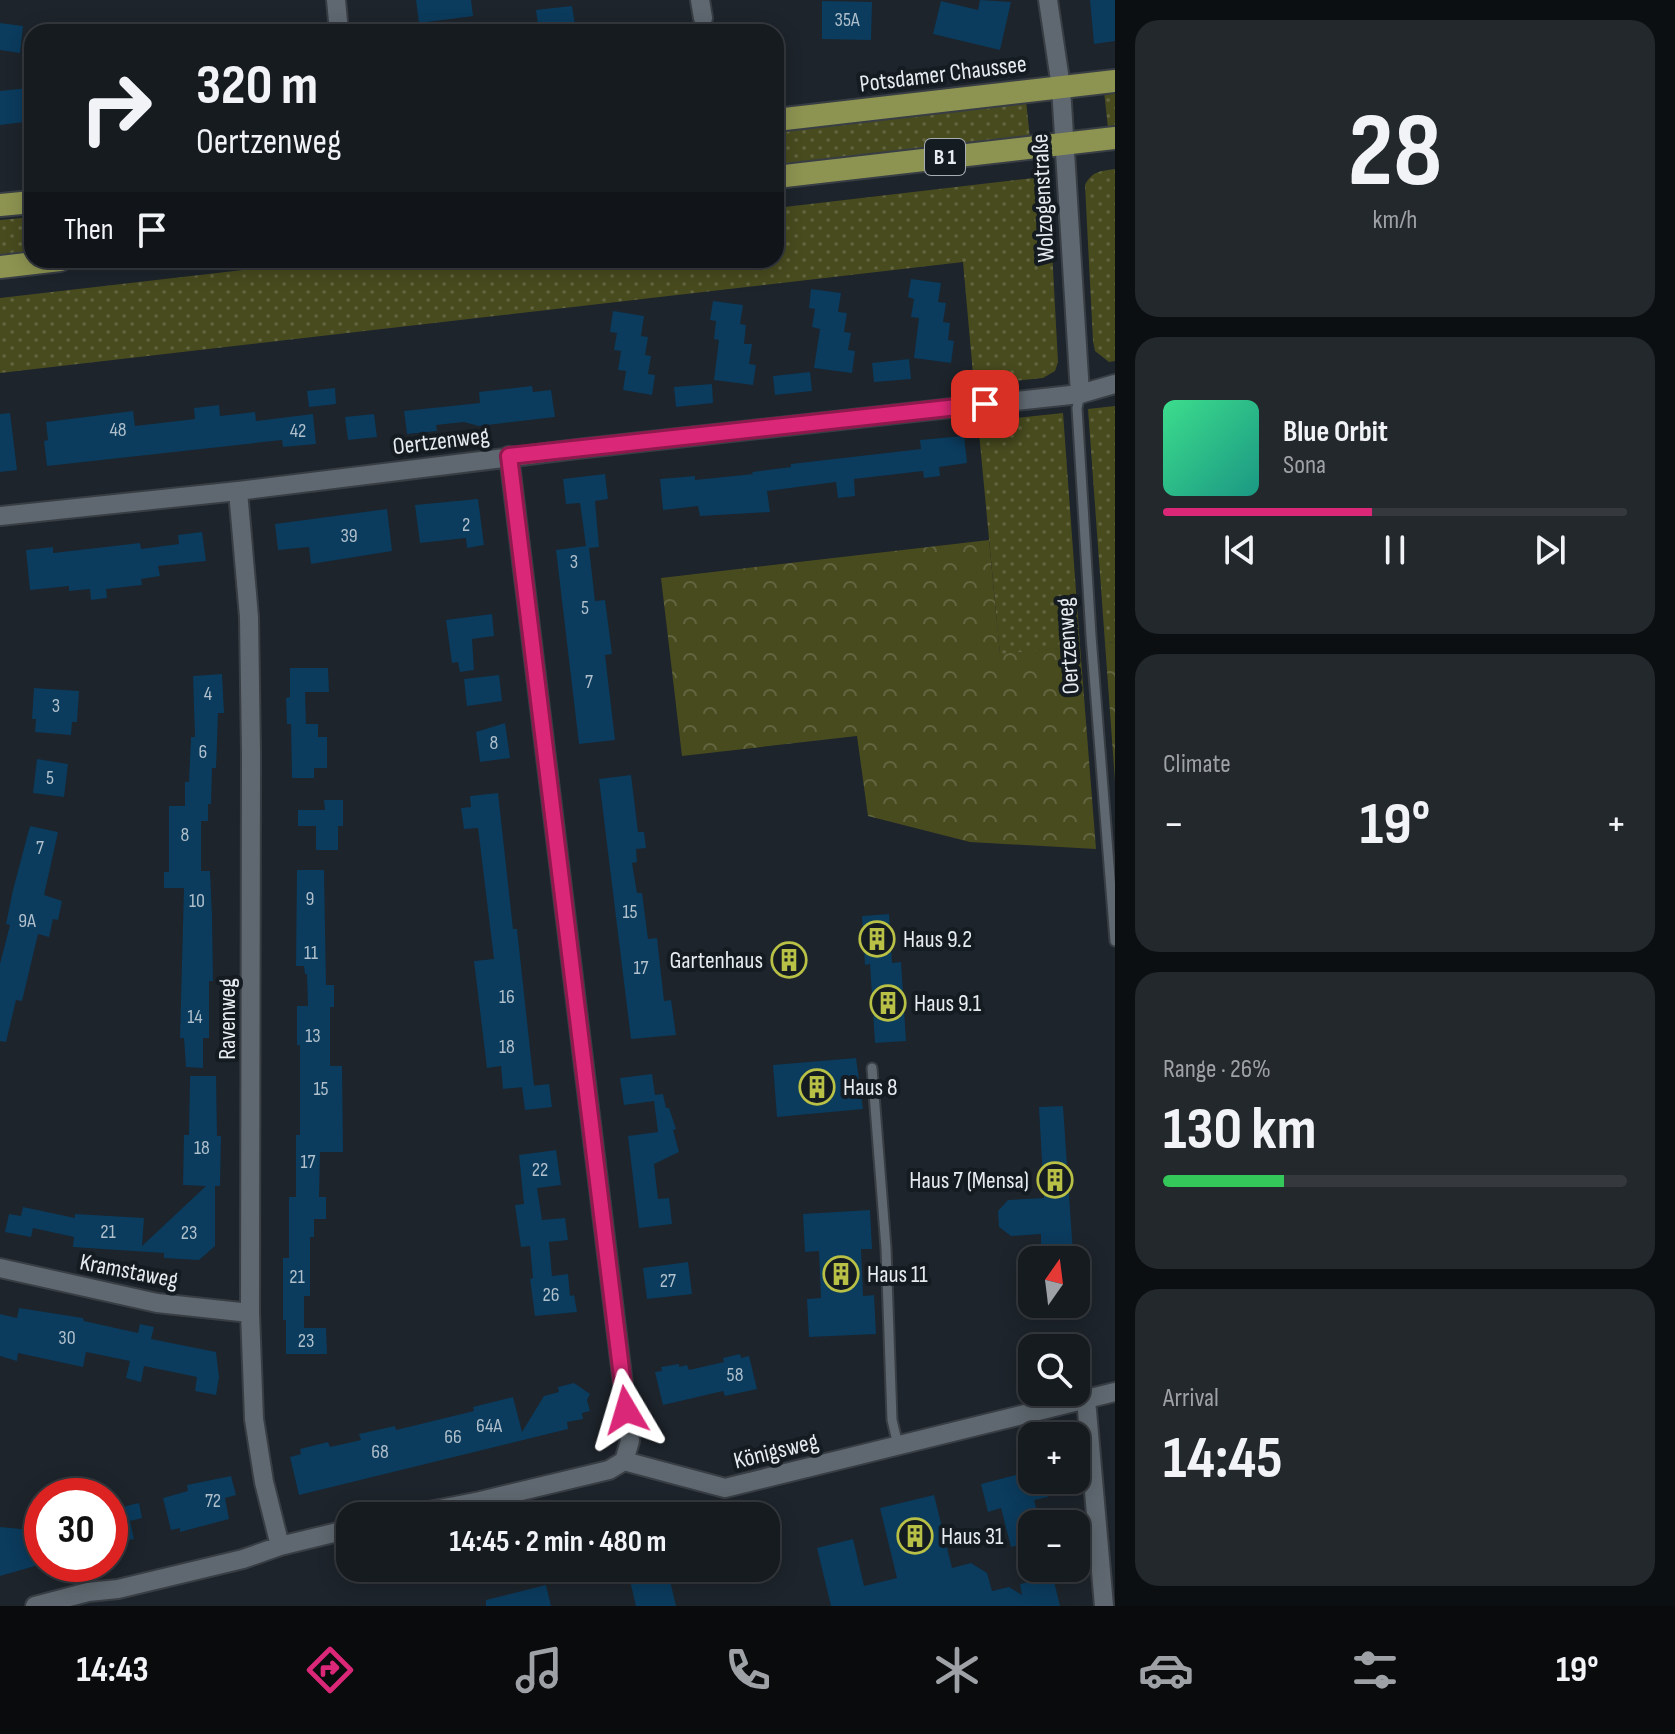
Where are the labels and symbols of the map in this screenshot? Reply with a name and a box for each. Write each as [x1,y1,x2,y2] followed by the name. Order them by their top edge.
[835,8,860,32] house number: 35A
[858,49,1028,99] street label: Potsdamer Chaussee
[1025,133,1061,263] street label: Wolzogenstraße
[925,139,965,175] road number: B 1
[951,370,1019,438] pin
[109,418,127,442] house number: 48
[290,419,306,443] house number: 42
[391,421,491,461] street label: Oertzenweg
[462,513,470,537] house number: 2
[340,524,358,548] house number: 39
[570,550,578,574] house number: 3
[581,596,589,620] house number: 5
[1050,597,1086,695] street label: Oertzenweg
[585,670,593,694] house number: 7
[204,682,212,706] house number: 4
[52,694,60,718] house number: 3
[490,731,498,755] house number: 8
[199,740,207,764] house number: 6
[46,766,54,790] house number: 5
[181,823,189,847] house number: 8
[36,836,44,860] house number: 7
[306,887,314,911] house number: 9
[189,889,205,913] house number: 10
[622,900,638,924] house number: 15
[18,909,36,933] house number: 9A
[858,920,896,958] building icon: Haus 9.2
[903,925,972,954] place label: Haus 9.2
[304,941,318,965] house number: 11
[770,941,808,979] building icon: Gartenhaus
[670,946,763,975] place label: Gartenhaus
[634,956,648,980] house number: 17
[213,978,242,1060] street label: Ravenweg
[869,984,907,1022] building icon: Haus 9.1
[499,985,515,1009] house number: 16
[914,989,982,1018] place label: Haus 9.1
[187,1005,203,1029] house number: 14
[305,1024,321,1048] house number: 13
[499,1035,515,1059] house number: 18
[798,1068,836,1106] building icon: Haus 8
[843,1073,897,1102] place label: Haus 8
[313,1077,329,1101] house number: 15
[194,1136,210,1160] house number: 18
[301,1150,315,1174] house number: 17
[532,1158,548,1182] house number: 22
[1036,1161,1074,1199] building icon: Haus 7 (Mensa)
[909,1166,1029,1195] place label: Haus 7 (Mensa)
[100,1220,116,1244] house number: 21
[181,1221,197,1245] house number: 23
[1018,1246,1090,1318] north arrow
[77,1247,181,1295] street label: Kramstaweg
[822,1255,860,1293] building icon: Haus 11
[867,1260,928,1289] place label: Haus 11
[289,1265,305,1289] house number: 21
[660,1269,676,1293] house number: 27
[543,1283,560,1307] house number: 26
[58,1326,76,1350] house number: 30
[298,1329,314,1353] house number: 23
[727,1363,743,1387] house number: 58
[584,1368,668,1452] position arrow
[476,1414,502,1438] house number: 64A
[444,1425,462,1449] house number: 66
[731,1427,821,1475] street label: Königsweg
[371,1440,389,1464] house number: 68
[24,1478,128,1582] speed limit sign: 30
[205,1489,221,1513] house number: 72
[896,1517,934,1555] building icon: Haus 31
[941,1522,1004,1551] place label: Haus 31

